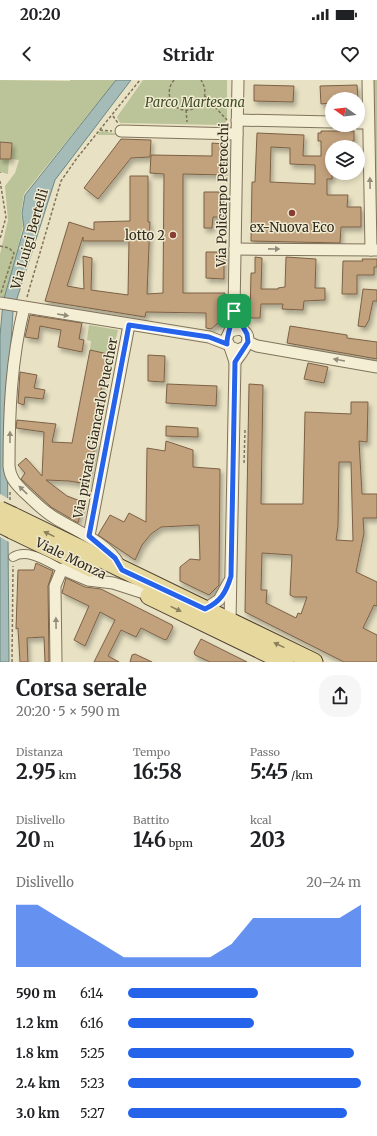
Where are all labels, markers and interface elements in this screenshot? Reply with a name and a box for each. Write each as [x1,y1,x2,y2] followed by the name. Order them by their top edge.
[20,5,61,24] text: 20:20
[16,43,38,65] icon: back
[163,43,214,66] text: Stridr
[339,43,361,65] icon: heart
[325,92,365,132] north arrow
[325,92,365,180] map controls
[145,94,245,111] park label: Parco Martesana
[213,123,232,268] street label: Via Policarpo Petrocchi
[325,140,365,180] button: layers
[366,177,373,189] one-way arrow
[7,187,52,292] street label: Via Luigi Bertelli
[287,208,297,218] marker: ex-Nuova Eco
[250,219,335,236] place label: ex-Nuova Eco
[125,227,165,244] place label: lotto 2
[168,230,178,240] marker: lotto 2
[268,246,281,252] one-way arrow
[217,294,251,328] pin
[223,300,245,322] icon: arrive
[57,312,69,318] one-way arrow
[69,336,121,521] street label: Via privata Giancarlo Puecher
[332,357,345,363] one-way arrow
[6,431,13,443] one-way arrow
[18,485,28,495] one-way arrow
[44,531,55,537] one-way arrow
[32,533,109,583] street label: Viale Monza
[171,606,182,612] one-way arrow
[52,617,59,629] one-way arrow
[274,642,285,648] one-way arrow
[16,674,147,702] text: Corsa serale
[319,675,361,717] button: share
[16,703,120,720] text: 20:20 · 5 × 590 m
[16,745,63,759] text: Distanza
[133,745,170,759] text: Tempo
[250,745,280,759] text: Passo
[16,759,56,784] text: 2.95
[133,759,182,784] text: 16:58
[250,759,288,784] text: 5:45
[56,768,76,782] text: km
[288,768,313,782] text: /km
[16,813,65,827] text: Dislivello
[133,813,169,827] text: Battito
[250,813,272,827] text: kcal
[16,827,41,852] text: 20
[133,827,166,852] text: 146
[250,827,285,852] text: 203
[41,836,54,850] text: m
[166,836,193,850] text: bpm
[16,874,74,891] text: Dislivello
[306,874,361,891] text: 20–24 m
[16,985,56,1002] text: 590 m
[80,985,103,1002] text: 6:14
[16,1015,58,1032] text: 1.2 km
[80,1015,103,1032] text: 6:16
[16,1045,59,1062] text: 1.8 km
[80,1045,105,1062] text: 5:25
[16,1075,60,1092] text: 2.4 km
[80,1075,105,1092] text: 5:23
[16,1105,60,1122] text: 3.0 km
[80,1105,105,1122] text: 5:27

